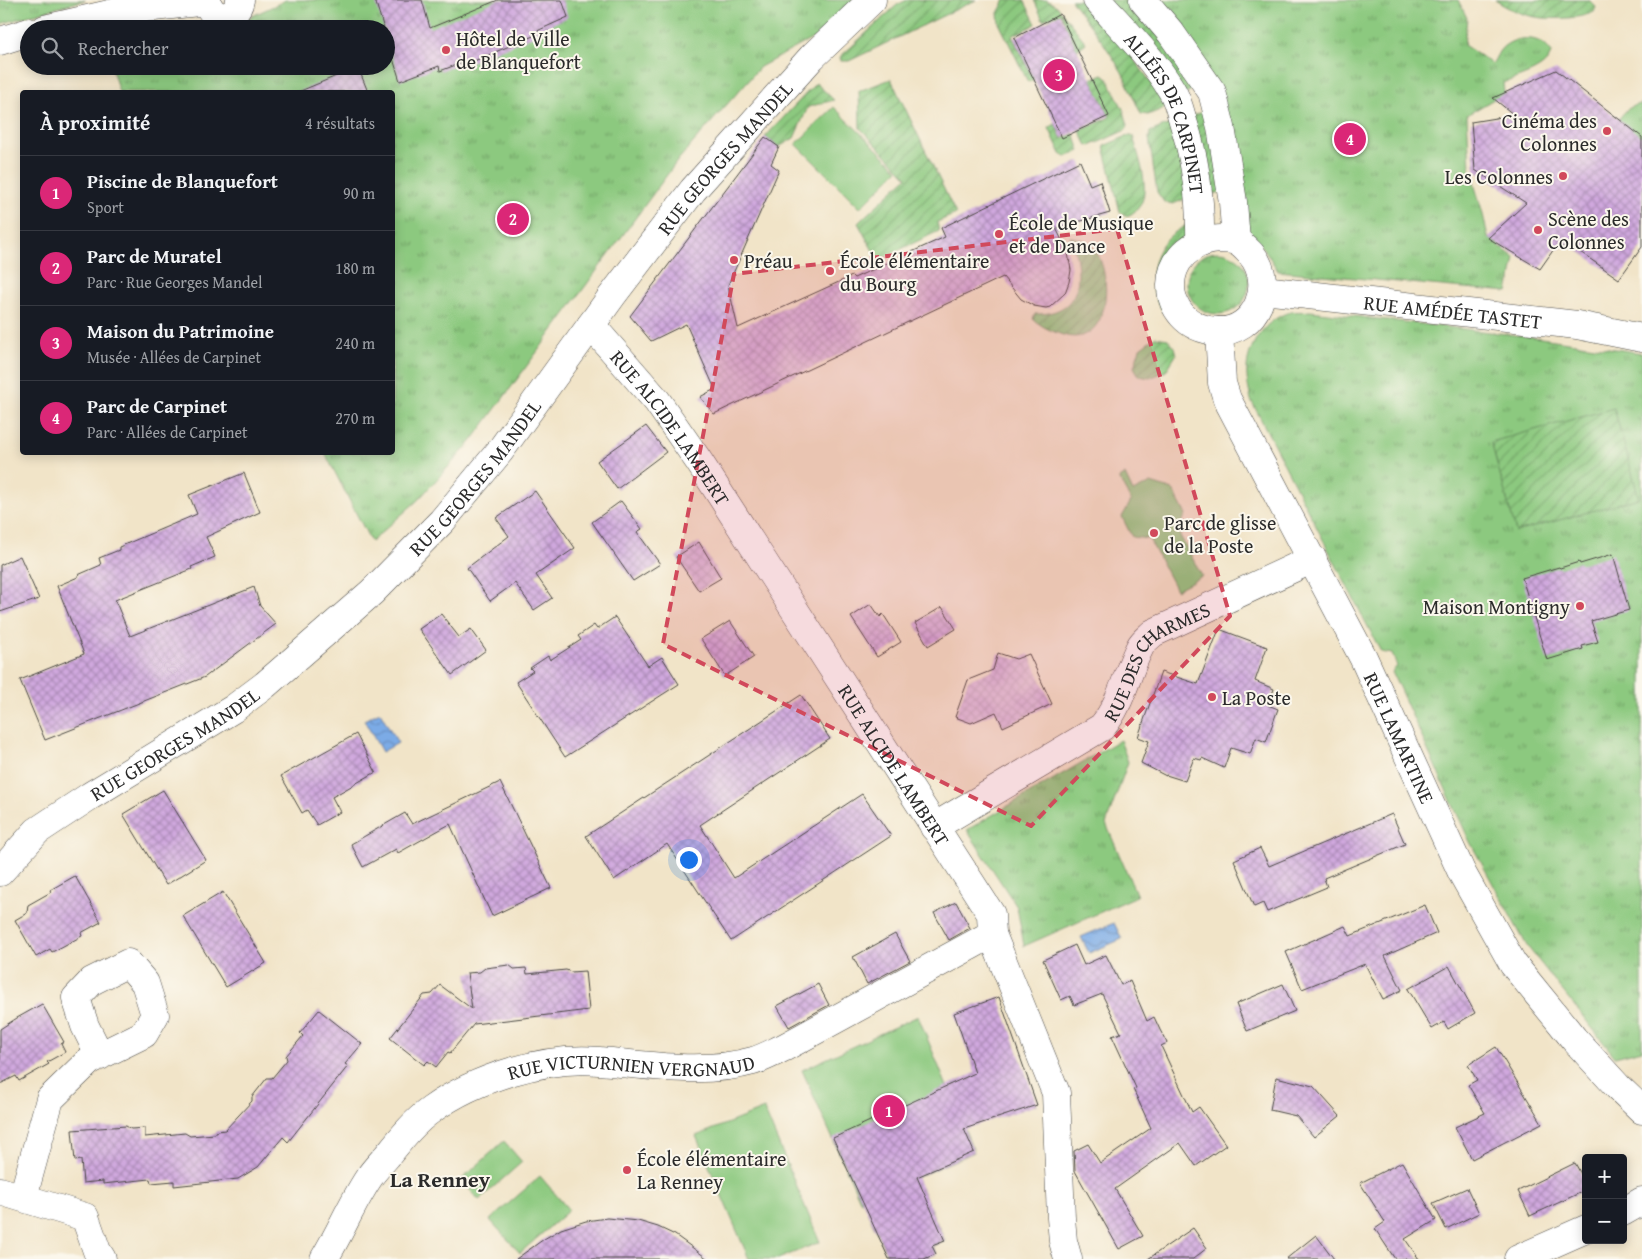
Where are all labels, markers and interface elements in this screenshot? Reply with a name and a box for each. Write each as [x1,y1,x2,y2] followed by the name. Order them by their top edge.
[20,20,395,75] search box
[456,24,581,76] place label: Hôtel de Ville de Blanquefort
[1118,25,1213,196] street label: ALLÉES DE CARPINET
[38,34,66,62] icon: search
[78,34,169,62] text: Rechercher
[440,44,452,56] marker: Hôtel de Ville de Blanquefort
[1043,56,1075,94] pin: 3
[650,74,799,240] street label: RUE GEORGES MANDEL
[1502,106,1597,158] place label: Cinéma des Colonnes
[40,107,150,138] text: À proximité
[305,111,375,135] text: 4 résultats
[1334,120,1366,158] pin: 4
[1601,125,1613,137] marker: Cinéma des Colonnes
[1445,162,1553,191] place label: Les Colonnes
[87,167,278,195] text: Piscine de Blanquefort
[1557,170,1569,182] marker: Les Colonnes
[52,181,60,205] text: 1
[343,181,375,205] text: 90 m
[87,195,124,219] text: Sport
[497,200,529,238] pin: 2
[1548,204,1629,256] place label: Scène des Colonnes
[1009,208,1154,260] place label: École de Musique et de Dance
[1532,224,1544,236] marker: Scène des Colonnes
[993,228,1005,240] marker: École de Musique et de Dance
[87,242,222,270] text: Parc de Muratel
[744,246,793,275] place label: Préau
[840,246,989,298] place label: École élémentaire du Bourg
[728,254,740,266] marker: Préau
[52,256,60,280] text: 2
[335,256,375,280] text: 180 m
[824,265,836,277] marker: École élémentaire du Bourg
[87,270,262,294] text: Parc · Rue Georges Mandel
[1362,287,1543,335] street label: RUE AMÉDÉE TASTET
[87,317,274,345] text: Maison du Patrimoine
[52,331,60,355] text: 3
[335,331,375,355] text: 240 m
[604,343,738,511] street label: RUE ALCIDE LAMBERT
[87,345,261,369] text: Musée · Allées de Carpinet
[87,392,227,420] text: Parc de Carpinet
[402,393,547,562] street label: RUE GEORGES MANDEL
[52,406,60,430] text: 4
[335,406,375,430] text: 270 m
[87,420,248,444] text: Parc · Allées de Carpinet
[1164,508,1276,560] place label: Parc de glisse de la Poste
[1148,527,1160,539] marker: Parc de glisse de la Poste
[1423,592,1570,621] place label: Maison Montigny
[1095,594,1215,727] street label: RUE DES CHARMES
[1574,600,1586,612] marker: Maison Montigny
[1357,667,1443,808] street label: RUE LAMARTINE
[832,678,957,851] street label: RUE ALCIDE LAMBERT
[84,680,265,807] street label: RUE GEORGES MANDEL
[1222,683,1291,712] place label: La Poste
[1206,691,1218,703] marker: La Poste
[676,847,702,873] your location
[504,1046,758,1087] street label: RUE VICTURNIEN VERGNAUD
[873,1092,905,1130] pin: 1
[637,1144,786,1196] place label: École élémentaire La Renney
[1582,1154,1627,1244] map controls
[1582,1154,1627,1199] button: +
[390,1163,491,1195] district label: La Renney
[621,1164,633,1176] marker: École élémentaire La Renney
[1582,1199,1627,1244] button: −

